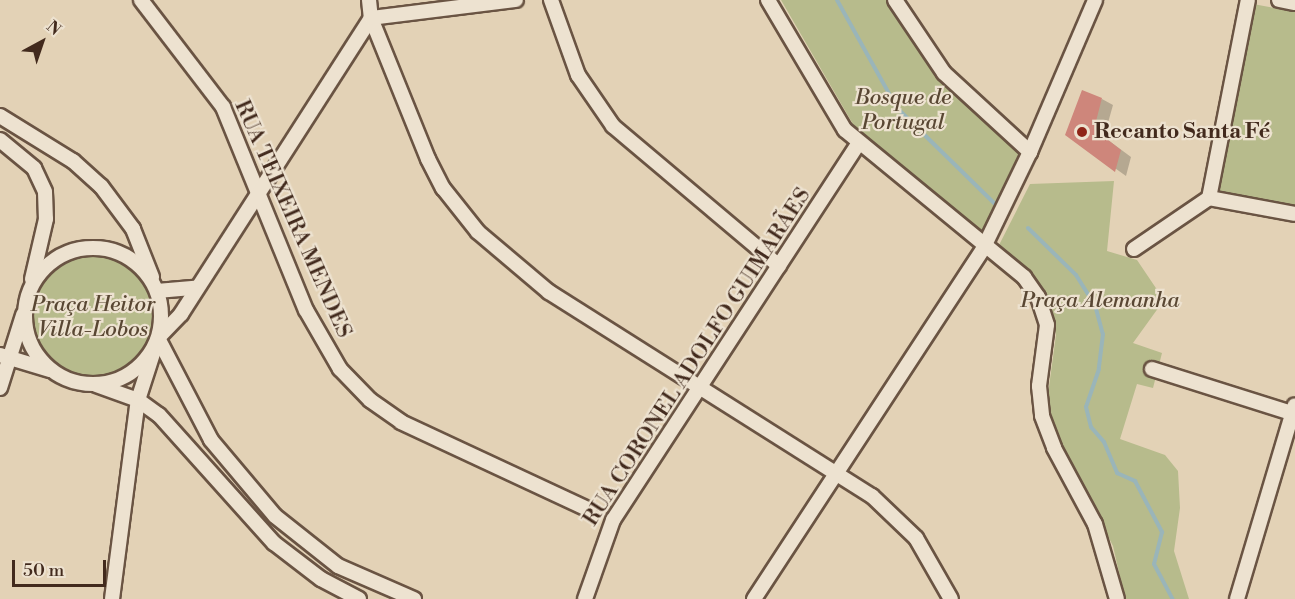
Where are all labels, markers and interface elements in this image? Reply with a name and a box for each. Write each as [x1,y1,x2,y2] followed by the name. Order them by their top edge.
[12,12,72,72] north arrow
[42,16,65,40] text: N
[855,84,951,136] park label: Bosque de Portugal
[229,96,357,342] street label: RUA TEIXEIRA MENDES
[1094,119,1270,145] place label: Recanto Santa Fé
[1075,125,1089,139] marker: Recanto Santa Fé
[578,183,816,531] street label: RUA CORONEL ADOLFO GUIMARÃES
[1020,288,1180,314] park label: Praça Alemanha
[31,291,155,342] park label: Praça Heitor Villa-Lobos
[15,548,110,586] scale bar
[23,559,64,582] text: 50 m

